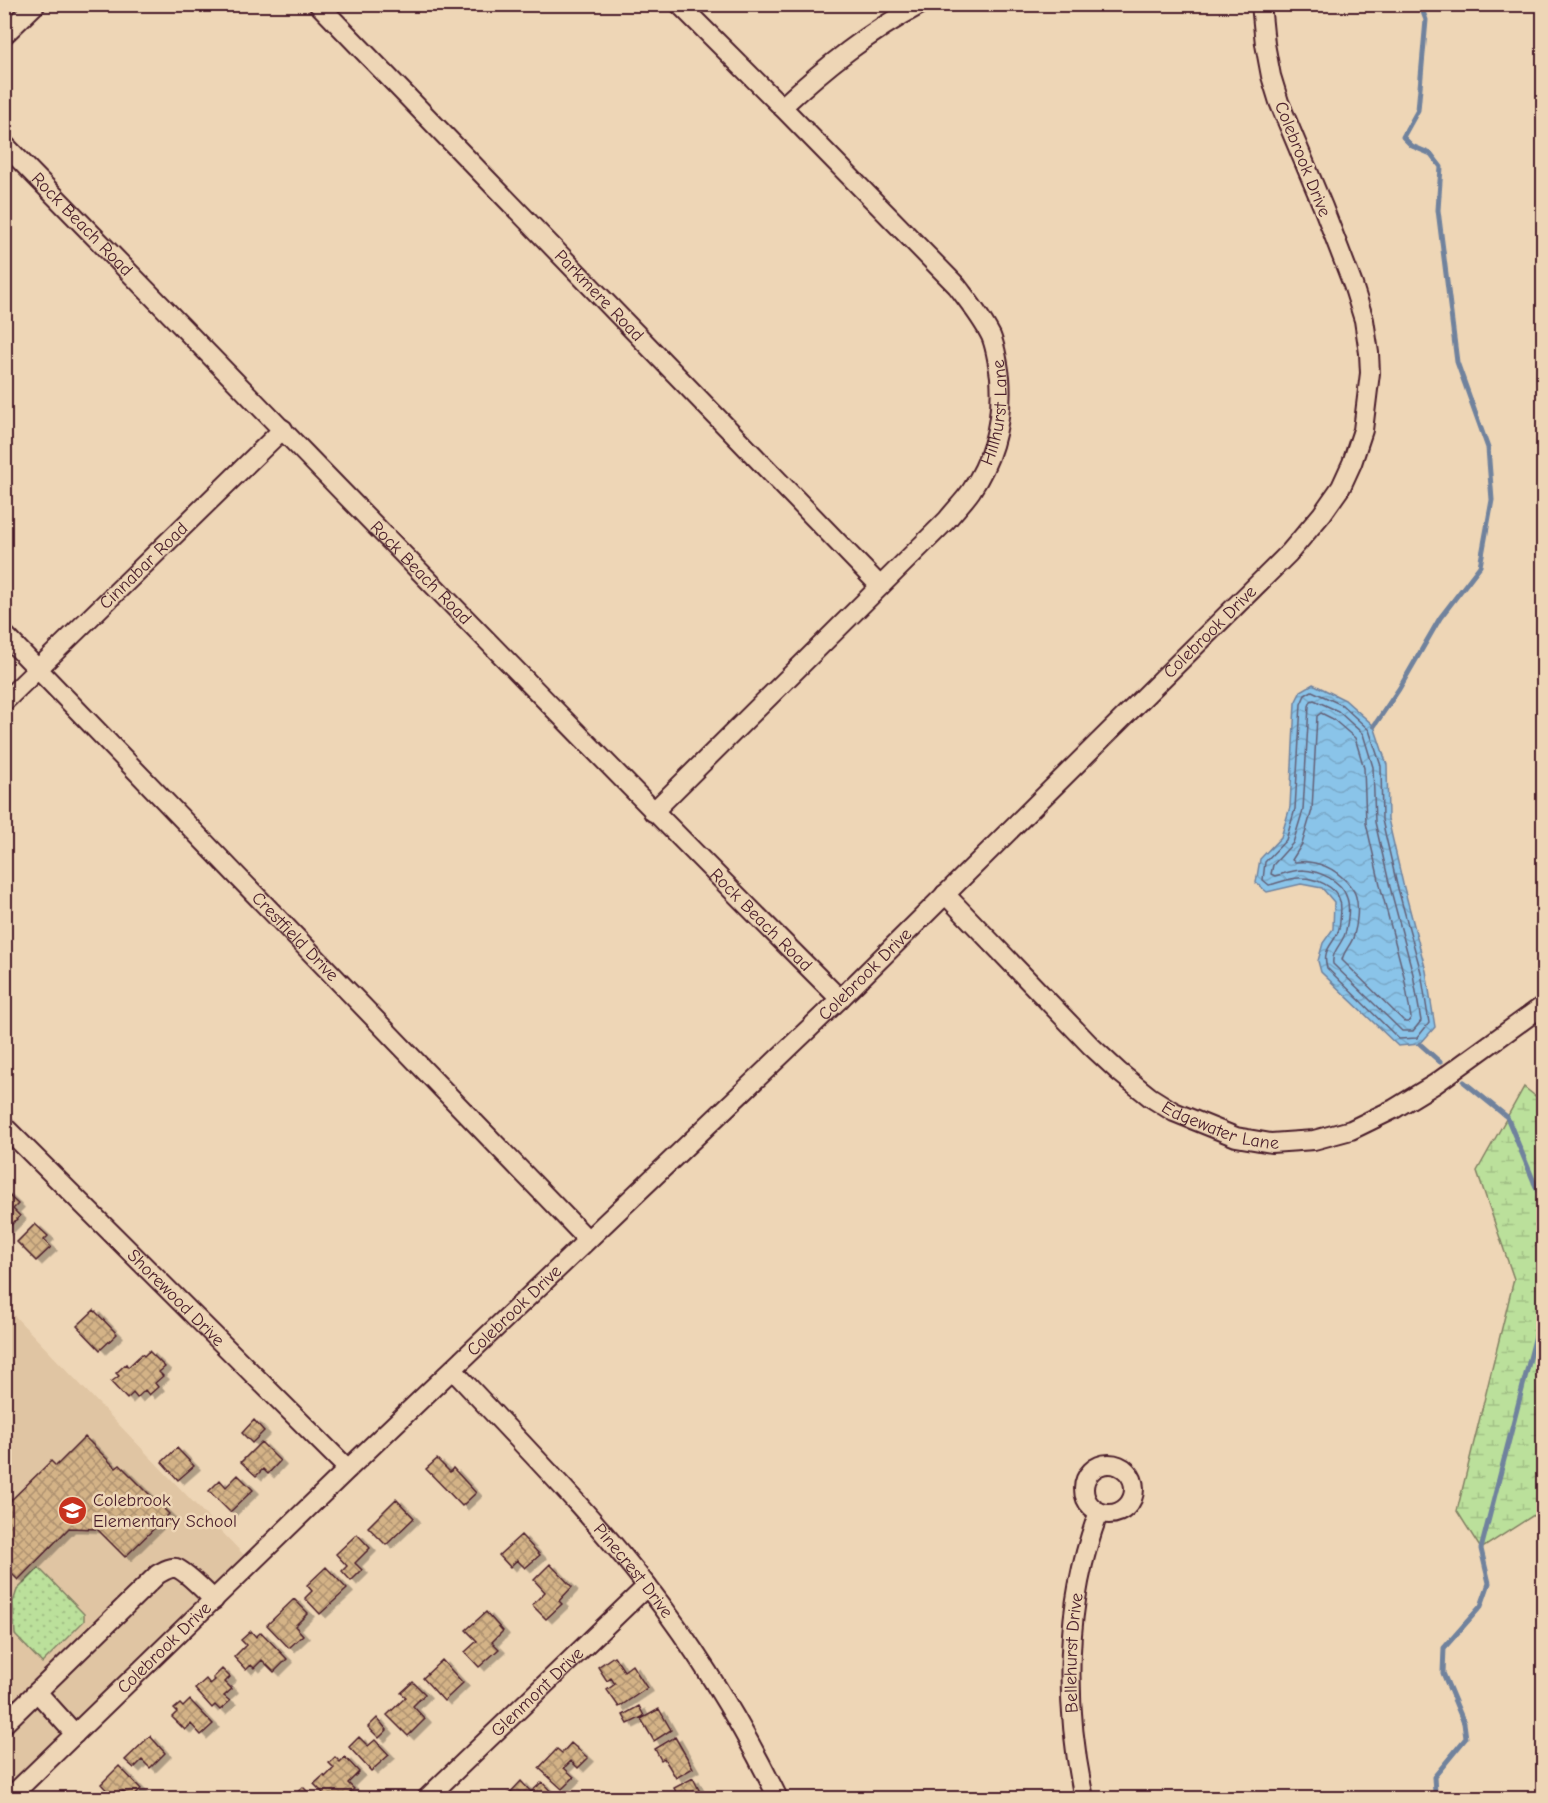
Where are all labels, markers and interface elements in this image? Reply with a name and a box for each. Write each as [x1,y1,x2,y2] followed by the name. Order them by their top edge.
[1270,98,1335,220] street label: Colebrook Drive
[27,168,137,281] street label: Rock Beach Road
[550,246,648,346] street label: Parkmere Road
[977,358,1012,468] street label: Hillhurst Lane
[366,517,476,629] street label: Rock Beach Road
[95,518,192,614] street label: Cinnabar Road
[1159,581,1261,683] street label: Colebrook Drive
[705,864,816,976] street label: Rock Beach Road
[247,888,343,986] street label: Crestfield Drive
[814,924,916,1025] street label: Colebrook Drive
[1158,1097,1280,1154] street label: Edgewater Lane
[123,1245,229,1351] street label: Shorewood Drive
[463,1261,566,1361] street label: Colebrook Drive
[93,1490,237,1532] place label: Colebrook Elementary School
[56,1494,88,1526] school or university icon: Colebrook Elementary School
[589,1519,677,1622] street label: Pinecrest Drive
[1060,1591,1088,1714] street label: Bellehurst Drive
[113,1598,216,1698] street label: Colebrook Drive
[487,1643,588,1741] street label: Glenmont Drive

